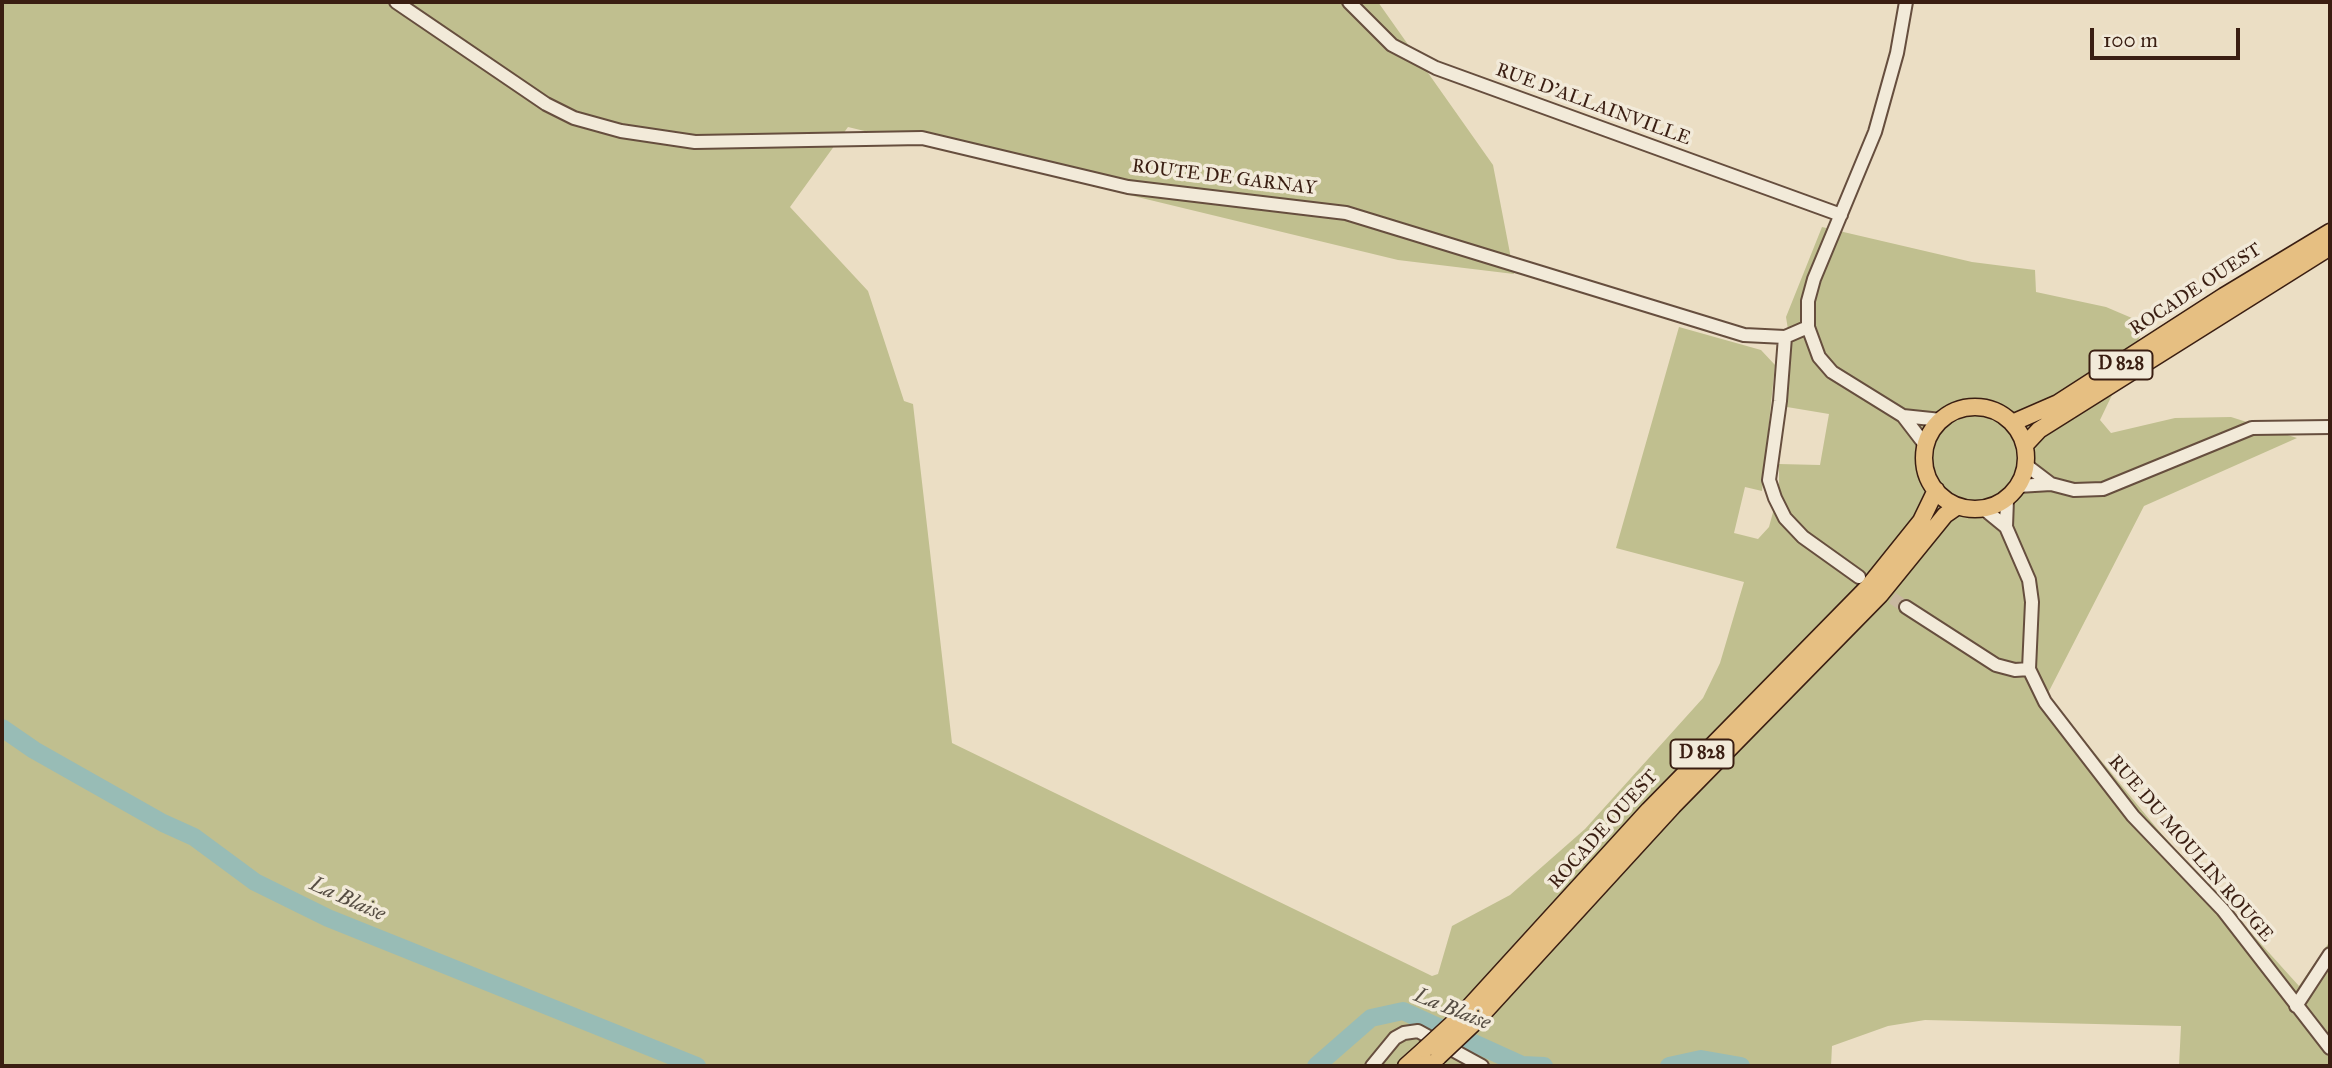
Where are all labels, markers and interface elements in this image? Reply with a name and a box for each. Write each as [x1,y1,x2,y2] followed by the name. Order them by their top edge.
[2094,14,2244,58] scale bar
[2103,27,2158,53] text: 100 m
[1492,59,1694,151] street label: RUE D'ALLAINVILLE
[1130,155,1318,201] street label: ROUTE DE GARNAY
[2126,239,2266,341] street label: ROCADE OUEST
[2090,351,2152,380] road number: D 828
[1670,740,1734,768] road number: D 828
[2103,751,2277,947] street label: RUE DU MOULIN ROUGE
[1545,766,1663,894] street label: ROCADE OUEST
[305,872,389,928] water label: La Blaise
[1410,983,1494,1037] water label: La Blaise

